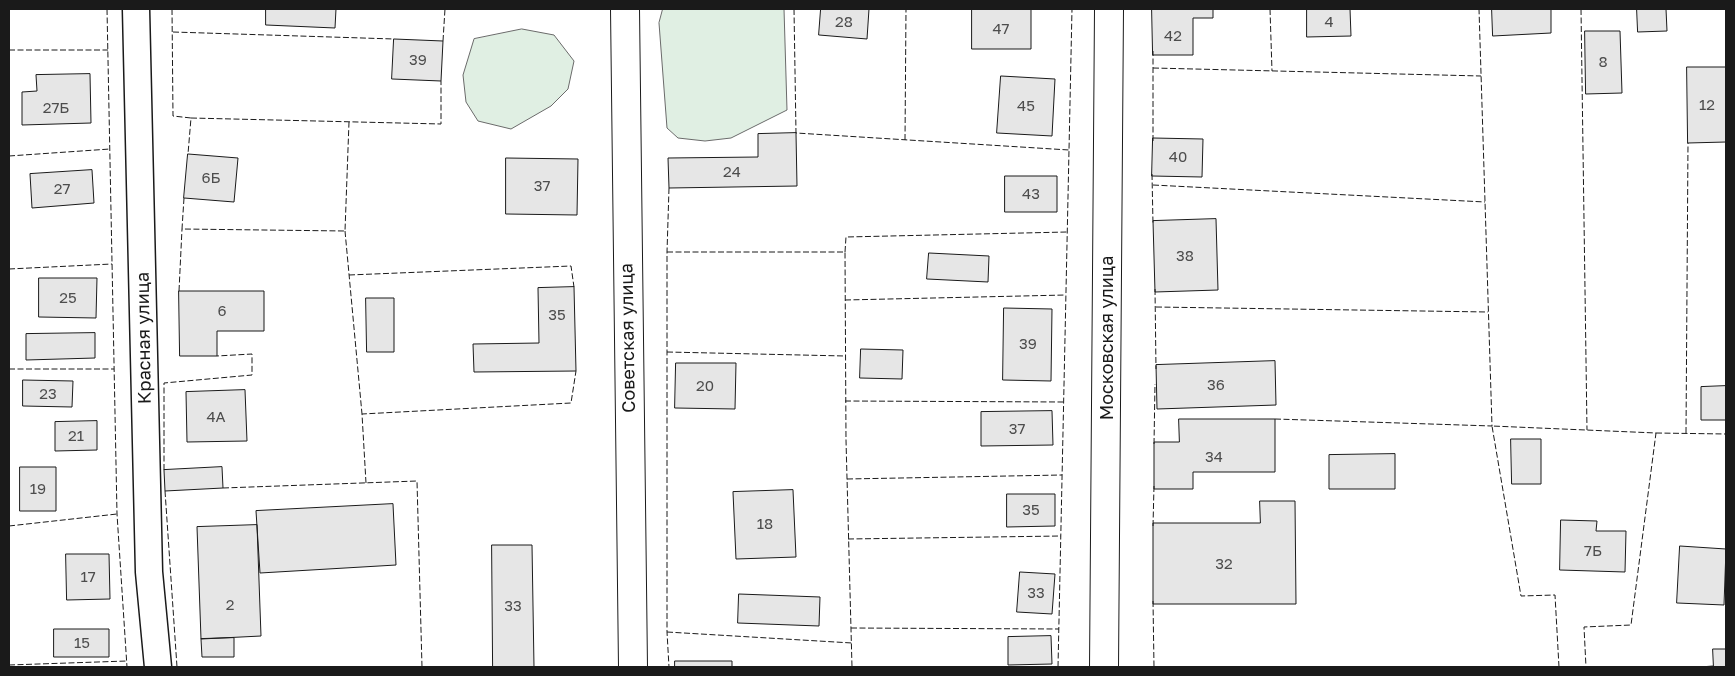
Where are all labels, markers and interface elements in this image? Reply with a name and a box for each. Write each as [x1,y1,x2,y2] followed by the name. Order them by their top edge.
[835,13,853,31] house number: 28
[1324,13,1334,31] house number: 4
[992,20,1010,38] house number: 47
[1164,27,1182,45] house number: 42
[409,51,427,69] house number: 39
[1598,53,1608,71] house number: 8
[1699,96,1715,114] house number: 12
[1017,97,1035,115] house number: 45
[43,99,69,117] house number: 27Б
[1169,148,1187,166] house number: 40
[723,163,741,181] house number: 24
[201,169,221,187] house number: 6Б
[534,177,550,195] house number: 37
[54,180,70,198] house number: 27
[1022,185,1040,203] house number: 43
[1176,247,1194,265] house number: 38
[1096,256,1118,420] street label: Московская улица
[616,263,640,413] street label: Советская улица
[132,272,156,404] street label: Красная улица
[59,289,77,307] house number: 25
[217,302,227,320] house number: 6
[548,306,566,324] house number: 35
[1019,335,1037,353] house number: 39
[1207,376,1225,394] house number: 36
[696,377,714,395] house number: 20
[39,385,57,403] house number: 23
[206,408,226,426] house number: 4А
[1009,420,1025,438] house number: 37
[68,427,84,445] house number: 21
[1205,448,1223,466] house number: 34
[30,480,46,498] house number: 19
[1022,501,1040,519] house number: 35
[757,515,773,533] house number: 18
[1584,542,1602,560] house number: 7Б
[1215,555,1233,573] house number: 32
[80,568,96,586] house number: 17
[1027,584,1045,602] house number: 33
[226,596,234,614] house number: 2
[504,597,522,615] house number: 33
[74,634,90,652] house number: 15

